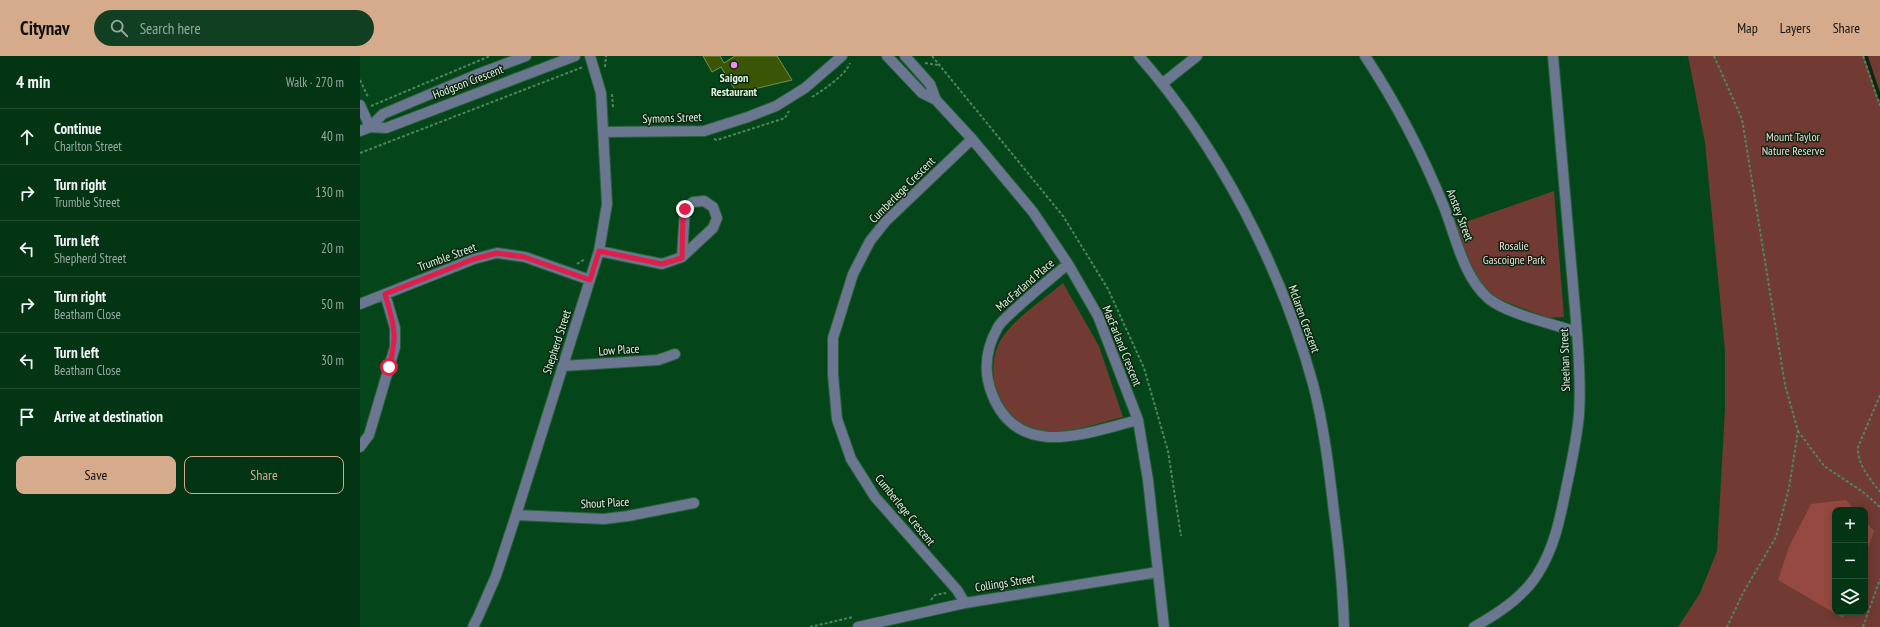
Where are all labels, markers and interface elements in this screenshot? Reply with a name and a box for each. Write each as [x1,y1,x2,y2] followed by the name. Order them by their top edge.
[94,10,374,46] search box
[20,16,70,40] text: Citynav
[108,17,130,39] icon: search
[140,19,201,38] text: Search here
[1737,19,1758,37] text: Map
[1780,19,1811,37] text: Layers
[1833,19,1860,37] text: Share
[729,60,739,70] marker: Saigon Restaurant
[430,61,506,102] street label: Hodgson Crescent
[711,70,758,99] place label: Saigon Restaurant
[16,71,50,93] text: 4 min
[286,74,344,91] text: Walk · 270 m
[642,109,703,126] street label: Symons Street
[54,119,101,138] text: Continue
[16,126,38,148] icon: ahead
[321,128,344,145] text: 40 m
[1762,129,1824,158] park label: Mount Taylor Nature Reserve
[54,138,122,155] text: Charlton Street
[865,153,938,226] street label: Cumberlege Crescent
[54,175,106,194] text: Turn right
[16,182,38,204] icon: right
[315,184,344,201] text: 130 m
[1444,187,1477,244] street label: Anstey Street
[54,194,120,211] text: Trumble Street
[676,200,694,218] route end
[54,231,99,250] text: Turn left
[16,238,38,260] icon: left
[1483,238,1546,267] park label: Rosalie Gascoigne Park
[416,239,479,274] street label: Trumble Street
[321,240,344,257] text: 20 m
[54,250,126,267] text: Shepherd Street
[992,255,1057,314] street label: MacFarland Place
[1285,283,1324,355] street label: Mclaren Crescent
[54,287,106,306] text: Turn right
[16,294,38,316] icon: right
[321,296,344,313] text: 50 m
[1099,303,1146,389] street label: MacFarland Crescent
[54,306,121,323] text: Beatham Close
[539,307,574,376] street label: Shepherd Street
[1556,328,1573,392] street label: Sheehan Street
[598,341,640,358] street label: Low Place
[54,343,99,362] text: Turn left
[16,350,38,372] icon: left
[321,352,344,369] text: 30 m
[380,358,398,376] route start
[54,362,121,379] text: Beatham Close
[16,406,38,428] icon: arrive
[54,407,163,426] text: Arrive at destination
[16,456,176,494] button: Save
[184,456,344,494] button: Share
[872,471,939,549] street label: Cumberlege Crescent
[580,494,630,511] street label: Shout Place
[1832,507,1868,615] map controls
[1832,507,1868,543] button: +
[1832,543,1868,579] button: −
[974,570,1037,595] street label: Collings Street
[1832,579,1868,615] button: layers

